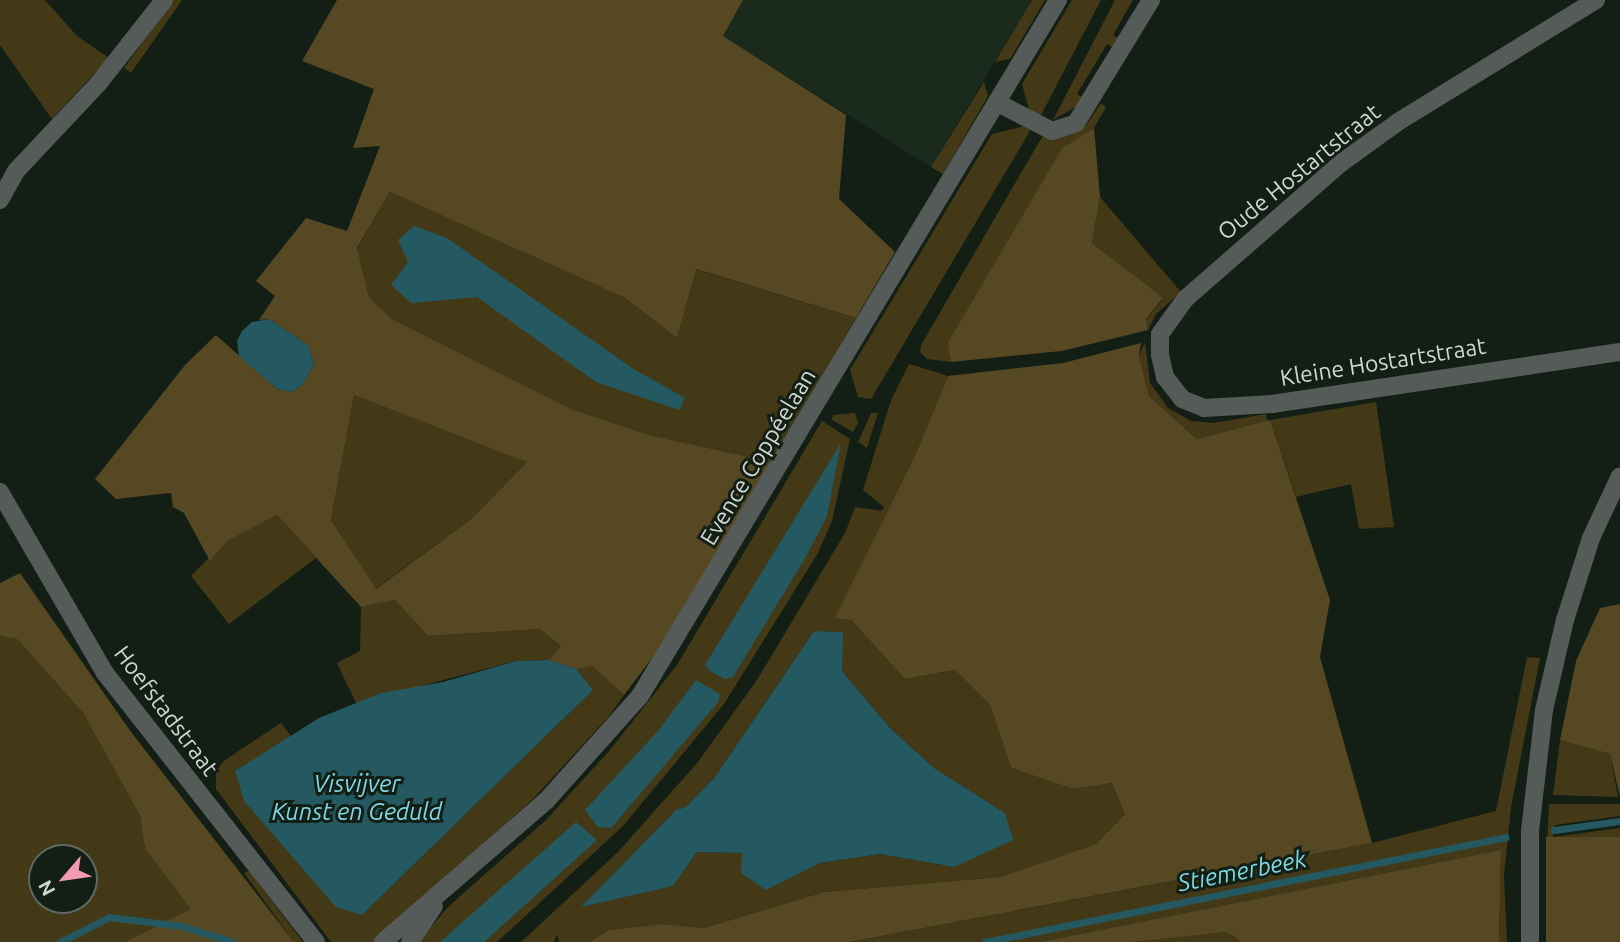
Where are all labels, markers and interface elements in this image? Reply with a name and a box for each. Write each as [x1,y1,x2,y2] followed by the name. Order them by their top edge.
[1212,98,1386,246] street label: Oude Hostartstraat
[1278,332,1488,392] street label: Kleine Hostartstraat
[694,364,822,550] street label: Evence Coppéelaan
[108,641,224,781] street label: Hoefstadstraat
[272,770,442,826] water label: Visvijver Kunst en Geduld
[28,844,98,914] north arrow
[1175,844,1309,898] water label: Stiemerbeek
[33,877,59,900] text: N

